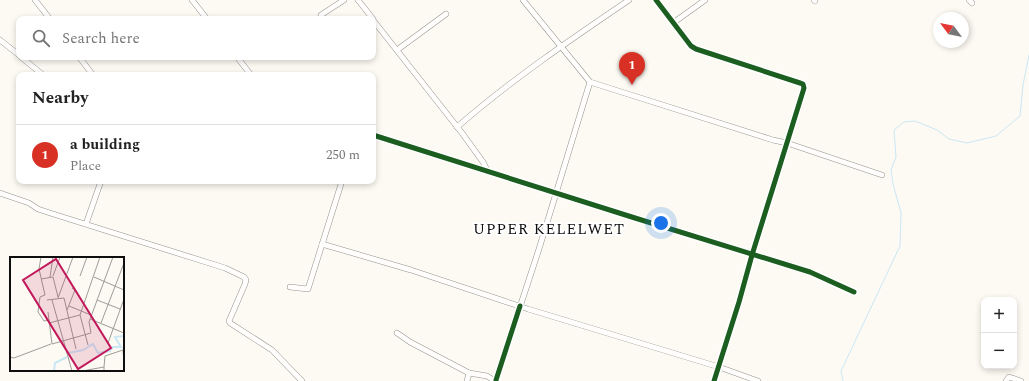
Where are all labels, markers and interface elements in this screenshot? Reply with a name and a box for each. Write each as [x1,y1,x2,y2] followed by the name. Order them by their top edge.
[933,12,969,48] north arrow
[16,16,376,60] search box
[30,27,52,49] icon: search
[62,27,140,50] text: Search here
[619,52,645,85] pin: 1
[32,85,88,111] text: Nearby
[70,133,140,156] text: a building
[41,145,49,165] text: 1
[326,145,360,165] text: 250 m
[70,156,101,176] text: Place
[651,213,671,233] your location
[473,218,625,241] district label: UPPER KELELWET
[10,257,124,371] inset map
[981,297,1017,369] map controls
[981,297,1017,333] button: +
[981,333,1017,369] button: −

